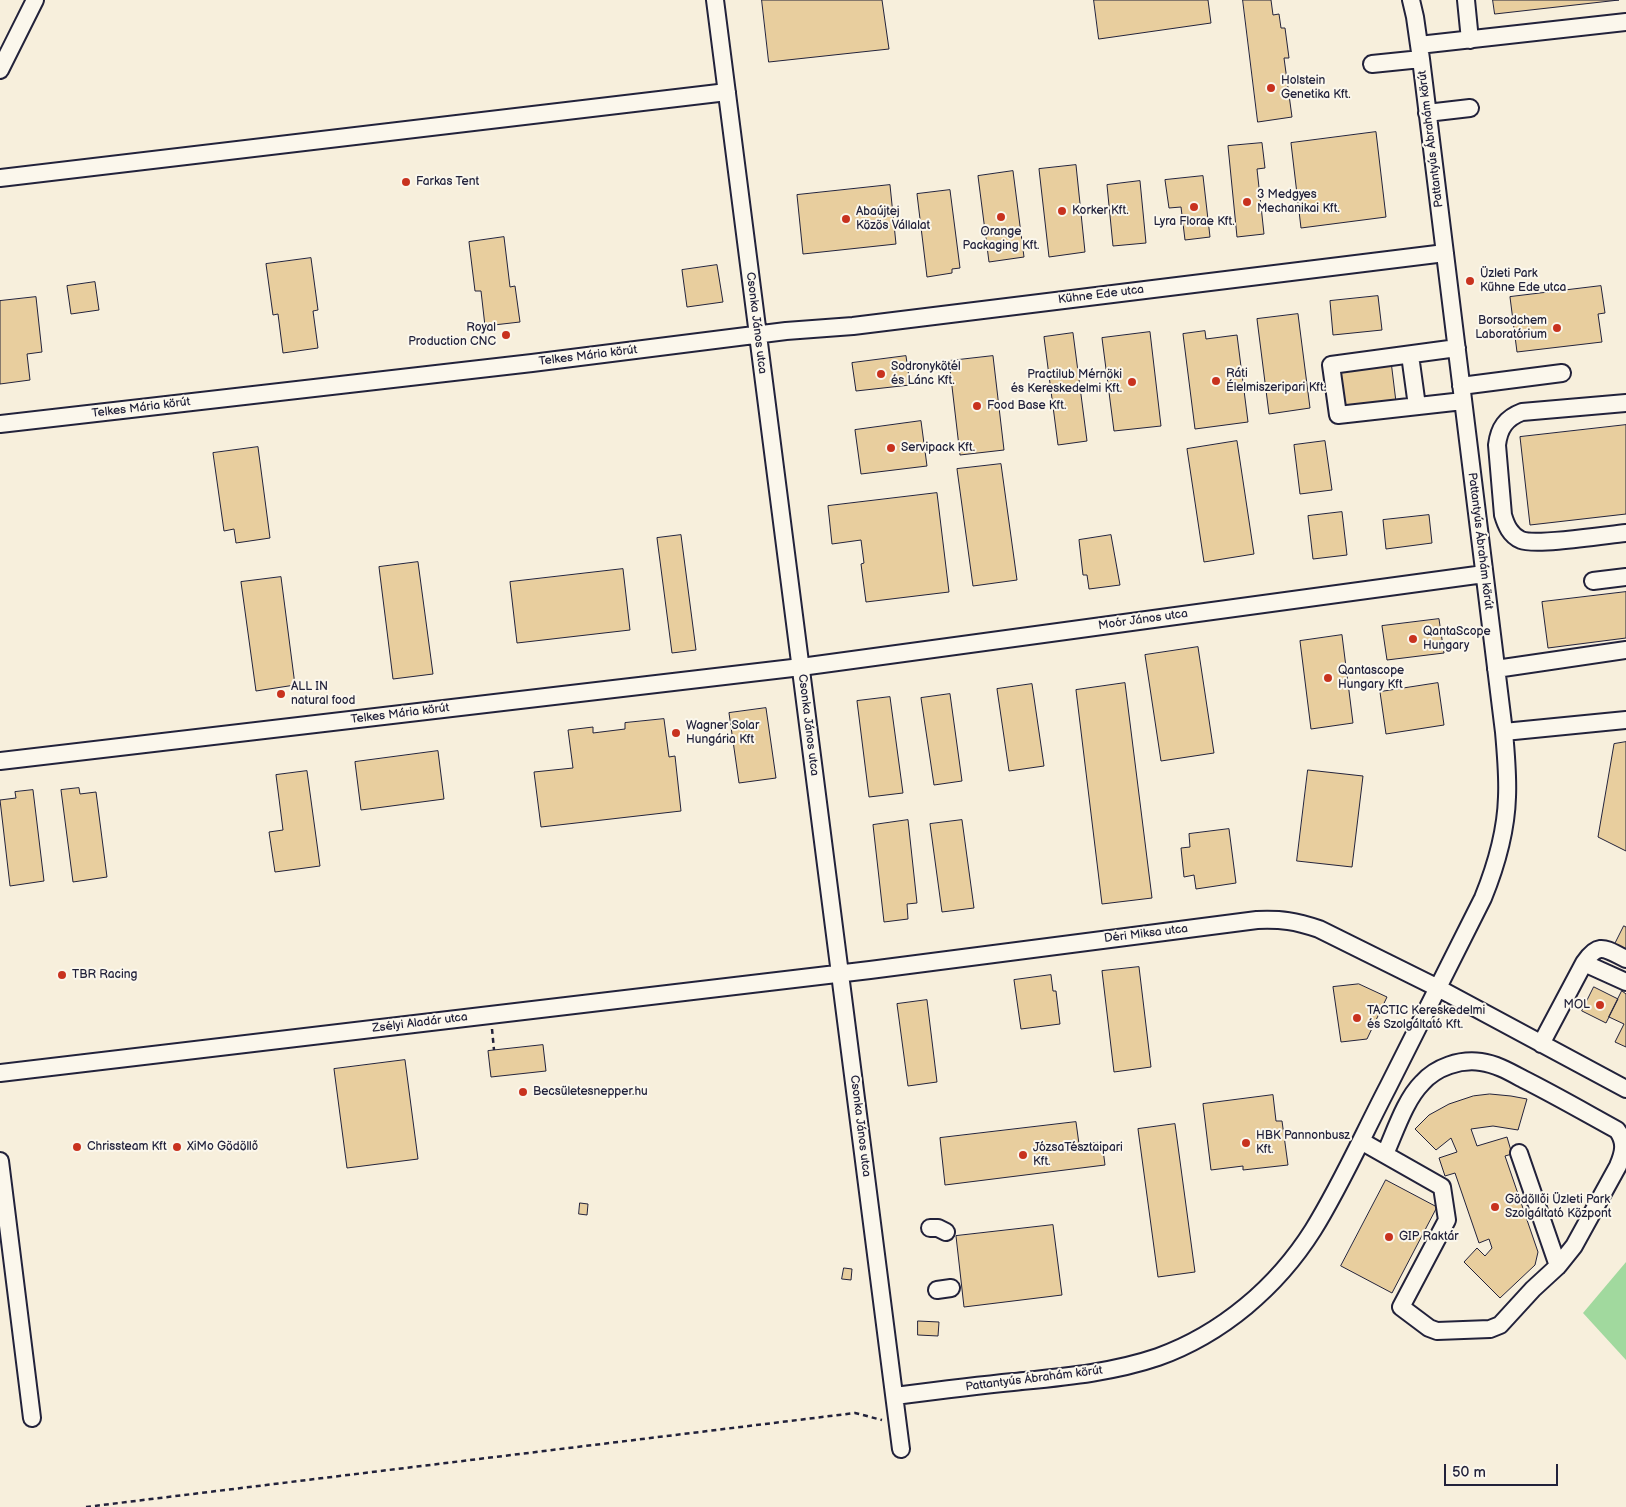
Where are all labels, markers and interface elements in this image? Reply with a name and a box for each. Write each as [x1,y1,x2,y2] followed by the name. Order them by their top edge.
[1415,70,1447,208] street label: Pattantyús Ábrahám körút
[1281,74,1351,102] place label: Holstein Genetika Kft.
[1265,82,1277,94] marker: Holstein Genetika Kft.
[416,175,479,189] place label: Farkas Tent
[400,176,412,188] marker: Farkas Tent
[1257,188,1340,216] place label: 3 Medgyes Mechanikai Kft.
[1241,196,1253,208] marker: 3 Medgyes Mechanikai Kft.
[1188,201,1200,213] marker: Lyra Florae Kft.
[1072,204,1129,218] place label: Korker Kft.
[856,205,930,233] place label: Abaújtej Közös Vállalat
[1056,205,1068,217] marker: Korker Kft.
[995,211,1007,223] marker: Orange Packaging Kft.
[840,213,852,225] marker: Abaújtej Közös Vállalat
[1153,215,1235,229] place label: Lyra Florae Kft.
[963,225,1039,253] place label: Orange Packaging Kft.
[1480,267,1566,295] place label: Üzleti Park Kühne Ede utca
[743,271,769,375] street label: Csonka János utca
[1464,275,1476,287] marker: Üzleti Park Kühne Ede utca
[1057,283,1145,307] street label: Kühne Ede utca
[1475,314,1547,342] place label: Borsodchem Laboratórium
[408,321,496,349] place label: Royal Production CNC
[1551,322,1563,334] marker: Borsodchem Laboratórium
[500,329,512,341] marker: Royal Production CNC
[538,343,638,369] street label: Telkes Mária körút
[891,360,961,388] place label: Sodronykötél és Lánc Kft.
[1226,367,1326,395] place label: Ráti Élelmiszeripari Kft.
[875,368,887,380] marker: Sodronykötél és Lánc Kft.
[1011,368,1122,396] place label: Practilub Mérnöki és Kereskedelmi Kft.
[1210,375,1222,387] marker: Ráti Élelmiszeripari Kft.
[1126,376,1138,388] marker: Practilub Mérnöki és Kereskedelmi Kft.
[91,395,191,421] street label: Telkes Mária körút
[987,399,1066,413] place label: Food Base Kft.
[971,400,983,412] marker: Food Base Kft.
[901,441,975,455] place label: Servipack Kft.
[885,442,897,454] marker: Servipack Kft.
[1464,472,1496,610] street label: Pattantyús Ábrahám körút
[1097,607,1189,633] street label: Moór János utca
[1423,625,1491,653] place label: QantaScope Hungary
[1407,633,1419,645] marker: QantaScope Hungary
[1338,664,1404,692] place label: Qantascope Hungary Kft
[1322,672,1334,684] marker: Qantascope Hungary Kft
[795,673,821,777] street label: Csonka János utca
[291,680,355,708] place label: ALL IN natural food
[275,688,287,700] marker: ALL IN natural food
[350,701,450,727] street label: Telkes Mária körút
[686,719,759,747] place label: Wagner Solar Hungária Kft
[670,727,682,739] marker: Wagner Solar Hungária Kft
[1103,922,1189,946] street label: Déri Miksa utca
[72,968,137,982] place label: TBR Racing
[56,969,68,981] marker: TBR Racing
[1564,998,1590,1012] place label: MOL
[1594,999,1606,1011] marker: MOL
[1367,1004,1485,1032] place label: TACTIC Kereskedelmi és Szolgáltató Kft.
[372,1010,468,1036] street label: Zsélyi Aladár utca
[1351,1012,1363,1024] marker: TACTIC Kereskedelmi és Szolgáltató Kft.
[847,1074,873,1178] street label: Csonka János utca
[533,1085,648,1099] place label: Becsületesnepper.hu
[517,1086,529,1098] marker: Becsületesnepper.hu
[1256,1129,1350,1157] place label: HBK Pannonbusz Kft.
[1240,1137,1252,1149] marker: HBK Pannonbusz Kft.
[87,1140,167,1154] place label: Chrissteam Kft
[187,1140,258,1154] place label: XiMo Gödöllő
[71,1141,83,1153] marker: Chrissteam Kft
[171,1141,183,1153] marker: XiMo Gödöllő
[1033,1141,1123,1169] place label: JózsaTésztaipari Kft.
[1017,1149,1029,1161] marker: JózsaTésztaipari Kft.
[1505,1193,1611,1221] place label: Gödöllői Üzleti Park Szolgáltató Központ
[1489,1201,1501,1213] marker: Gödöllői Üzleti Park Szolgáltató Központ
[1399,1230,1459,1244] place label: GIP Raktár
[1383,1231,1395,1243] marker: GIP Raktár
[965,1363,1103,1395] street label: Pattantyús Ábrahám körút
[1446,1454,1560,1486] scale bar
[1452,1463,1486,1482] text: 50 m

